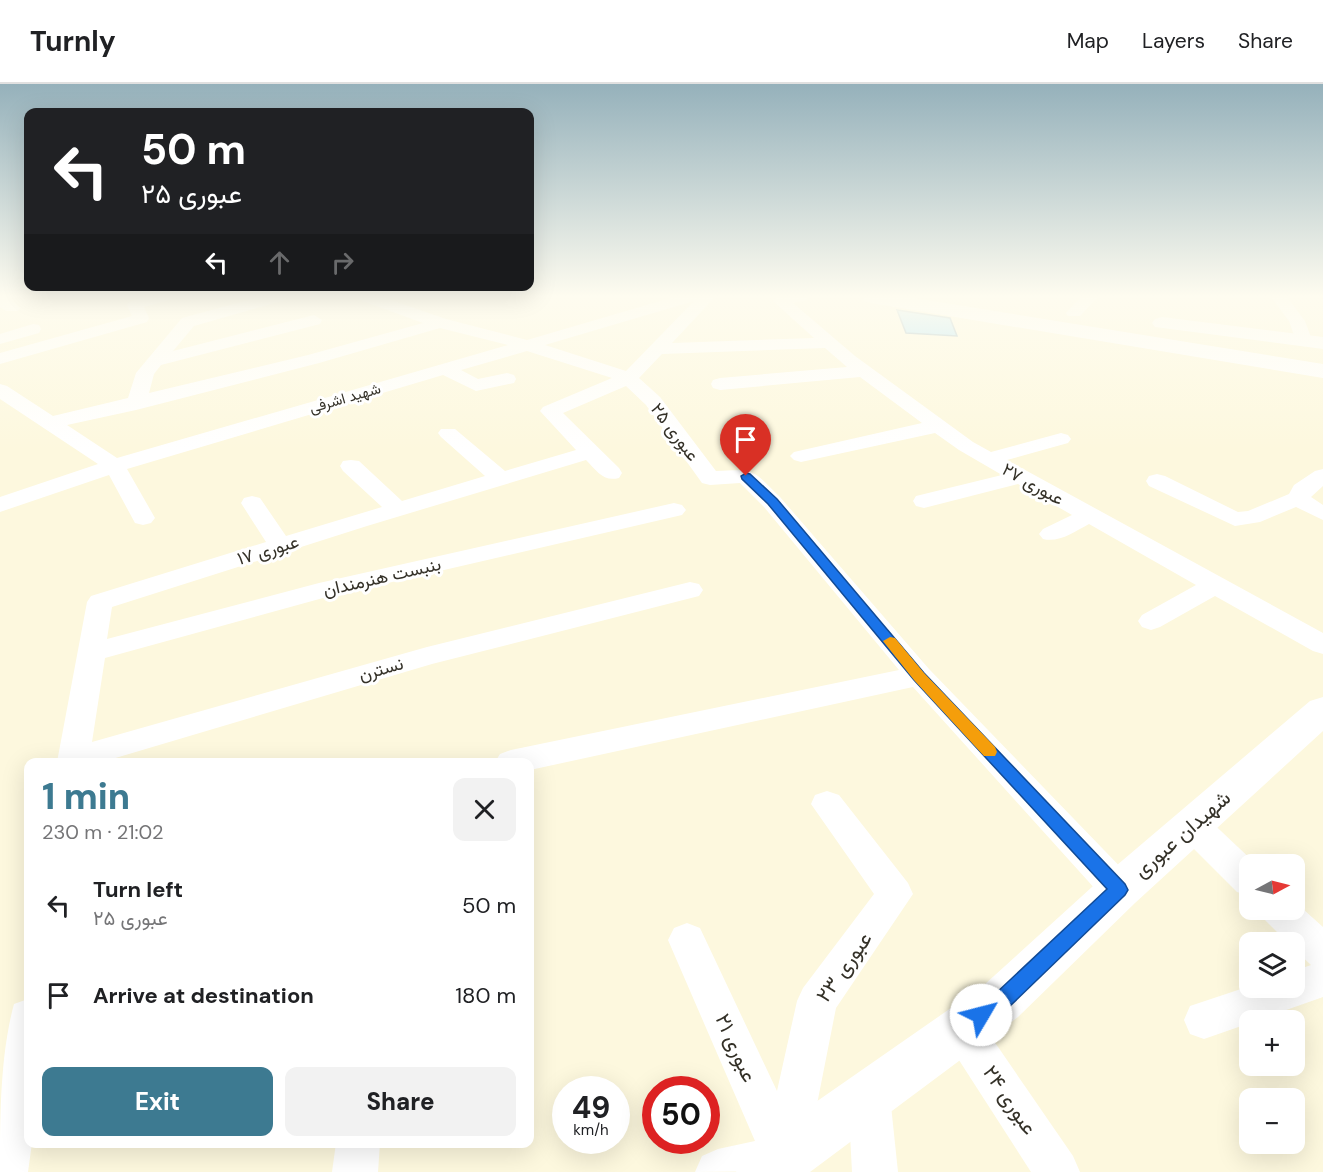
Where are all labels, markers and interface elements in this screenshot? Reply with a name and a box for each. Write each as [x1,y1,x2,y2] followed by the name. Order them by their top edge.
[30,23,116,60] text: Turnly
[1067,27,1109,55] text: Map
[1142,27,1205,55] text: Layers
[1238,27,1293,55] text: Share
[141,122,246,177] text: 50 m
[42,132,120,210] icon: left
[141,176,242,211] text: عبوری ۲۵
[200,246,233,279] icon: left
[263,246,296,279] icon: ahead
[326,246,359,279] icon: right
[307,378,383,418] street label: شهید اشرفی
[645,398,705,466] street label: عبوری ۲۵
[720,414,771,476] pin
[729,423,762,456] icon: arrive
[998,457,1068,511] street label: عبوری ۲۷
[234,529,302,571] street label: عبوری ۱۷
[321,552,443,602] street label: بنبست هنرمندان
[356,651,406,687] street label: نسترن
[42,773,130,820] text: 1 min
[453,778,516,841] button: close
[1128,784,1236,884] street label: شهیدان عبوری
[42,819,164,845] text: 230 m · 21:02
[1239,854,1305,920] north arrow
[1239,854,1305,1154] map controls
[93,875,183,904] text: Turn left
[42,889,75,922] icon: left
[462,891,516,920] text: 50 m
[93,905,168,931] text: عبوری ۲۵
[810,926,878,1008] street label: عبوری ۲۳
[1239,932,1305,998] button: layers
[42,979,75,1012] icon: arrive
[93,981,314,1010] text: Arrive at destination
[455,981,516,1010] text: 180 m
[949,983,1013,1047] position arrow
[709,1009,763,1087] street label: عبوری ۲۱
[1239,1010,1305,1076] button: +
[977,1060,1043,1140] street label: عبوری ۲۴
[42,1067,273,1136] button: Exit
[285,1067,516,1136] button: Share
[642,1076,720,1154] speed limit sign: 50
[572,1088,610,1127] text: 49
[1239,1088,1305,1154] button: −
[573,1120,609,1140] text: km/h

